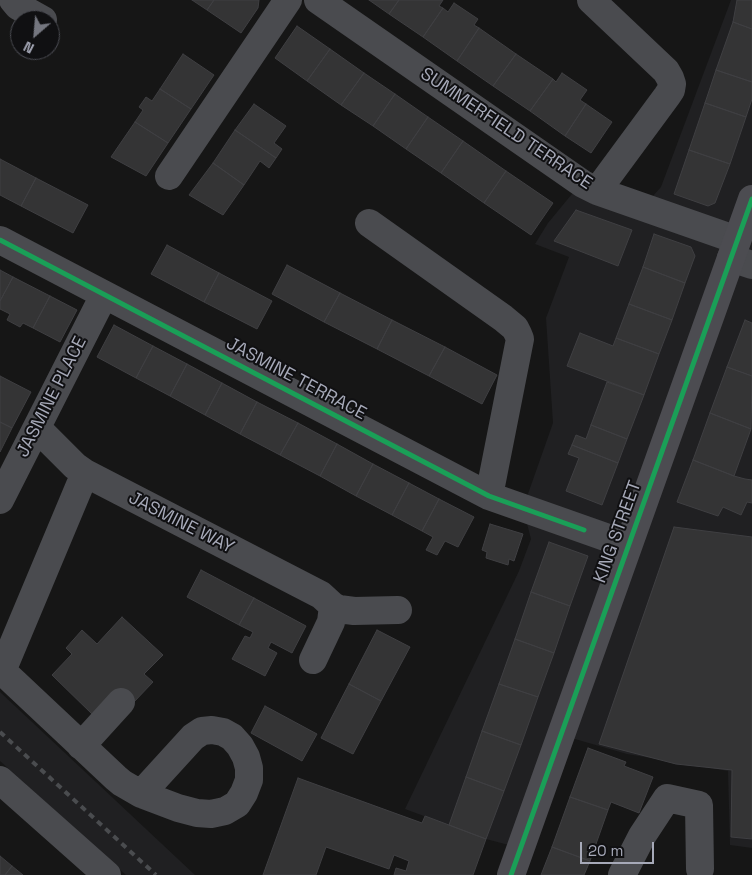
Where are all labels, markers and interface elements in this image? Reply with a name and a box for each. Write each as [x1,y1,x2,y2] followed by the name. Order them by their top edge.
[10,10,60,60] north arrow
[20,37,37,58] text: N
[416,63,596,195] street label: SUMMERFIELD TERRACE
[12,333,92,461] street label: JASMINE PLACE
[222,333,370,425] street label: JASMINE TERRACE
[590,478,646,586] street label: KING STREET
[125,487,237,559] street label: JASMINE WAY
[582,832,656,864] scale bar
[588,841,623,860] text: 20 m

